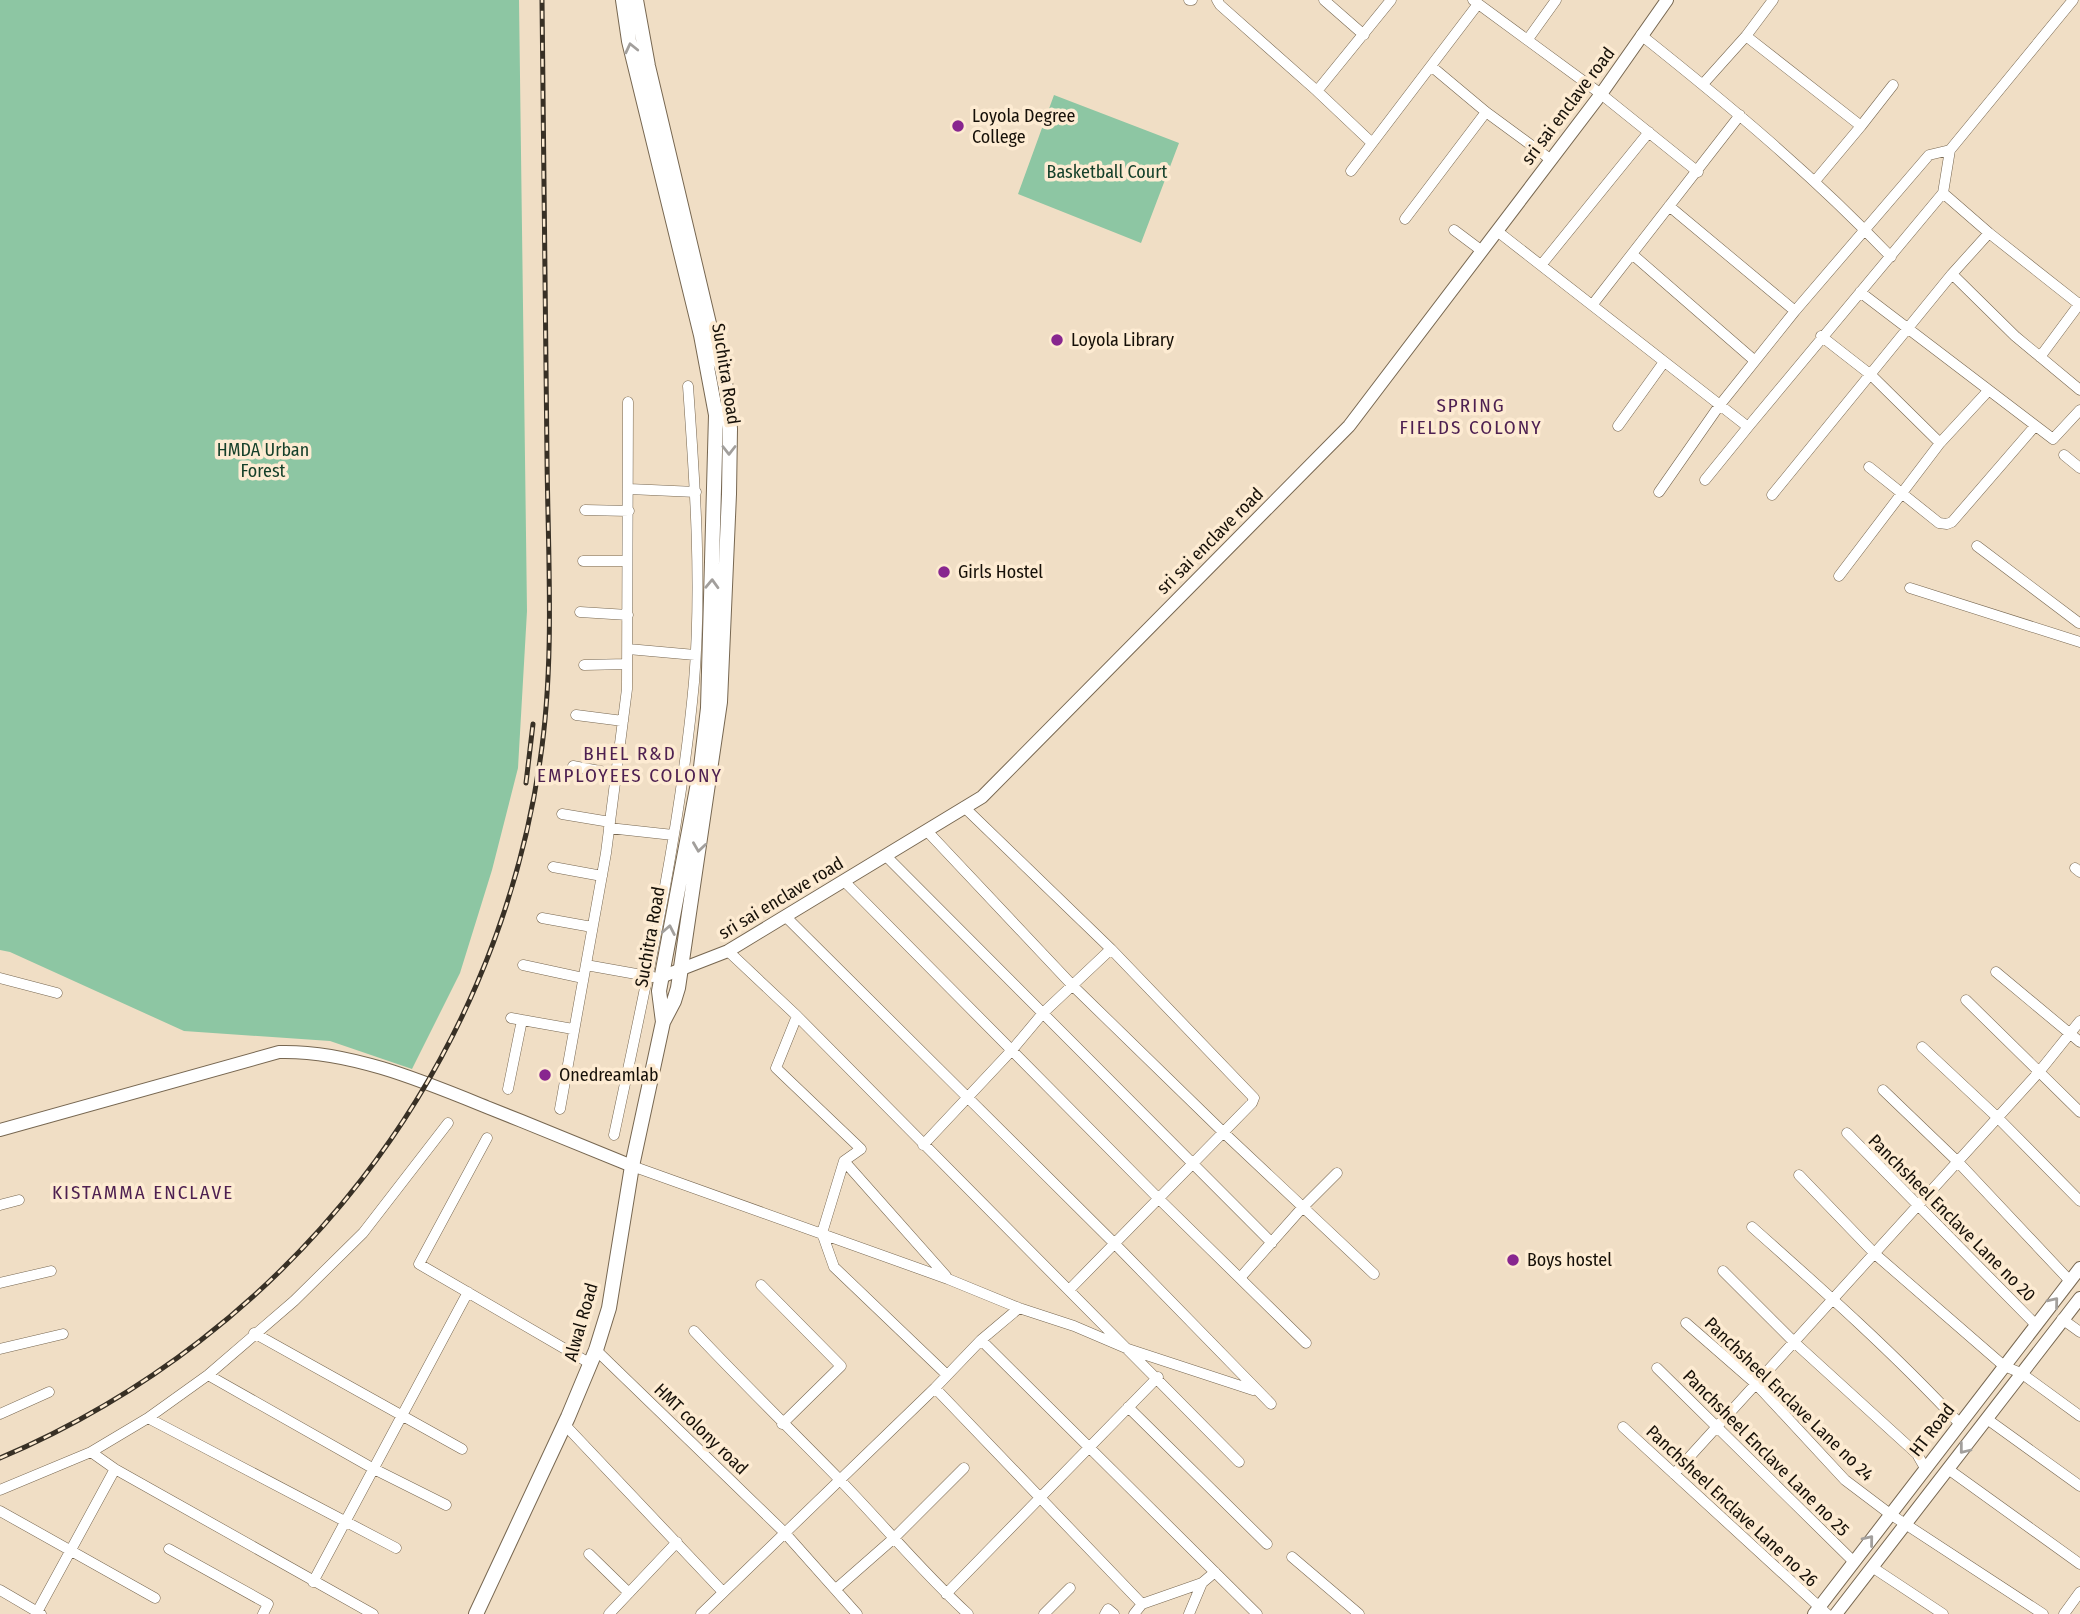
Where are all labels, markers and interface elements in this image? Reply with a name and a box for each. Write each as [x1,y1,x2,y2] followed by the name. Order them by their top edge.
[625,42,640,54] one-way arrow
[1517,43,1619,169] street label: sri sai enclave road
[972,105,1076,148] place label: Loyola Degree College
[950,118,966,134] marker: Loyola Degree College
[1047,161,1168,183] park label: Basketball Court
[707,322,745,426] street label: Suchitra Road
[1071,329,1174,351] place label: Loyola Library
[1049,332,1065,348] marker: Loyola Library
[1399,394,1543,439] district label: SPRING FIELDS COLONY
[217,439,309,482] park label: HMDA Urban Forest
[722,444,737,455] one-way arrow
[1152,483,1268,599] street label: sri sai enclave road
[958,561,1043,583] place label: Girls Hostel
[936,564,952,580] marker: Girls Hostel
[705,578,720,589] one-way arrow
[537,742,723,787] district label: BHEL R&D EMPLOYEES COLONY
[691,841,706,853] one-way arrow
[715,852,847,944] street label: sri sai enclave road
[630,885,670,989] street label: Suchitra Road
[661,925,676,937] one-way arrow
[559,1064,659,1086] place label: Onedreamlab
[537,1067,553,1083] marker: Onedreamlab
[1864,1130,2040,1306] street label: Panchsheel Enclave Lane no 20
[52,1181,234,1204] district label: KISTAMMA ENCLAVE
[1527,1249,1612,1271] place label: Boys hostel
[1505,1252,1521,1268] marker: Boys hostel
[559,1280,603,1364] street label: Alwal Road
[2046,1298,2058,1311] one-way arrow
[1700,1312,1878,1486] street label: Panchsheel Enclave Lane no 24
[1678,1365,1854,1541] street label: Panchsheel Enclave Lane no 25
[649,1379,753,1479] street label: HMT colony road
[1905,1399,1959,1461] street label: HT Road
[1642,1421,1823,1591] street label: Panchsheel Enclave Lane no 26
[1959,1441,1972,1454] one-way arrow
[1861,1535,1874,1547] one-way arrow

